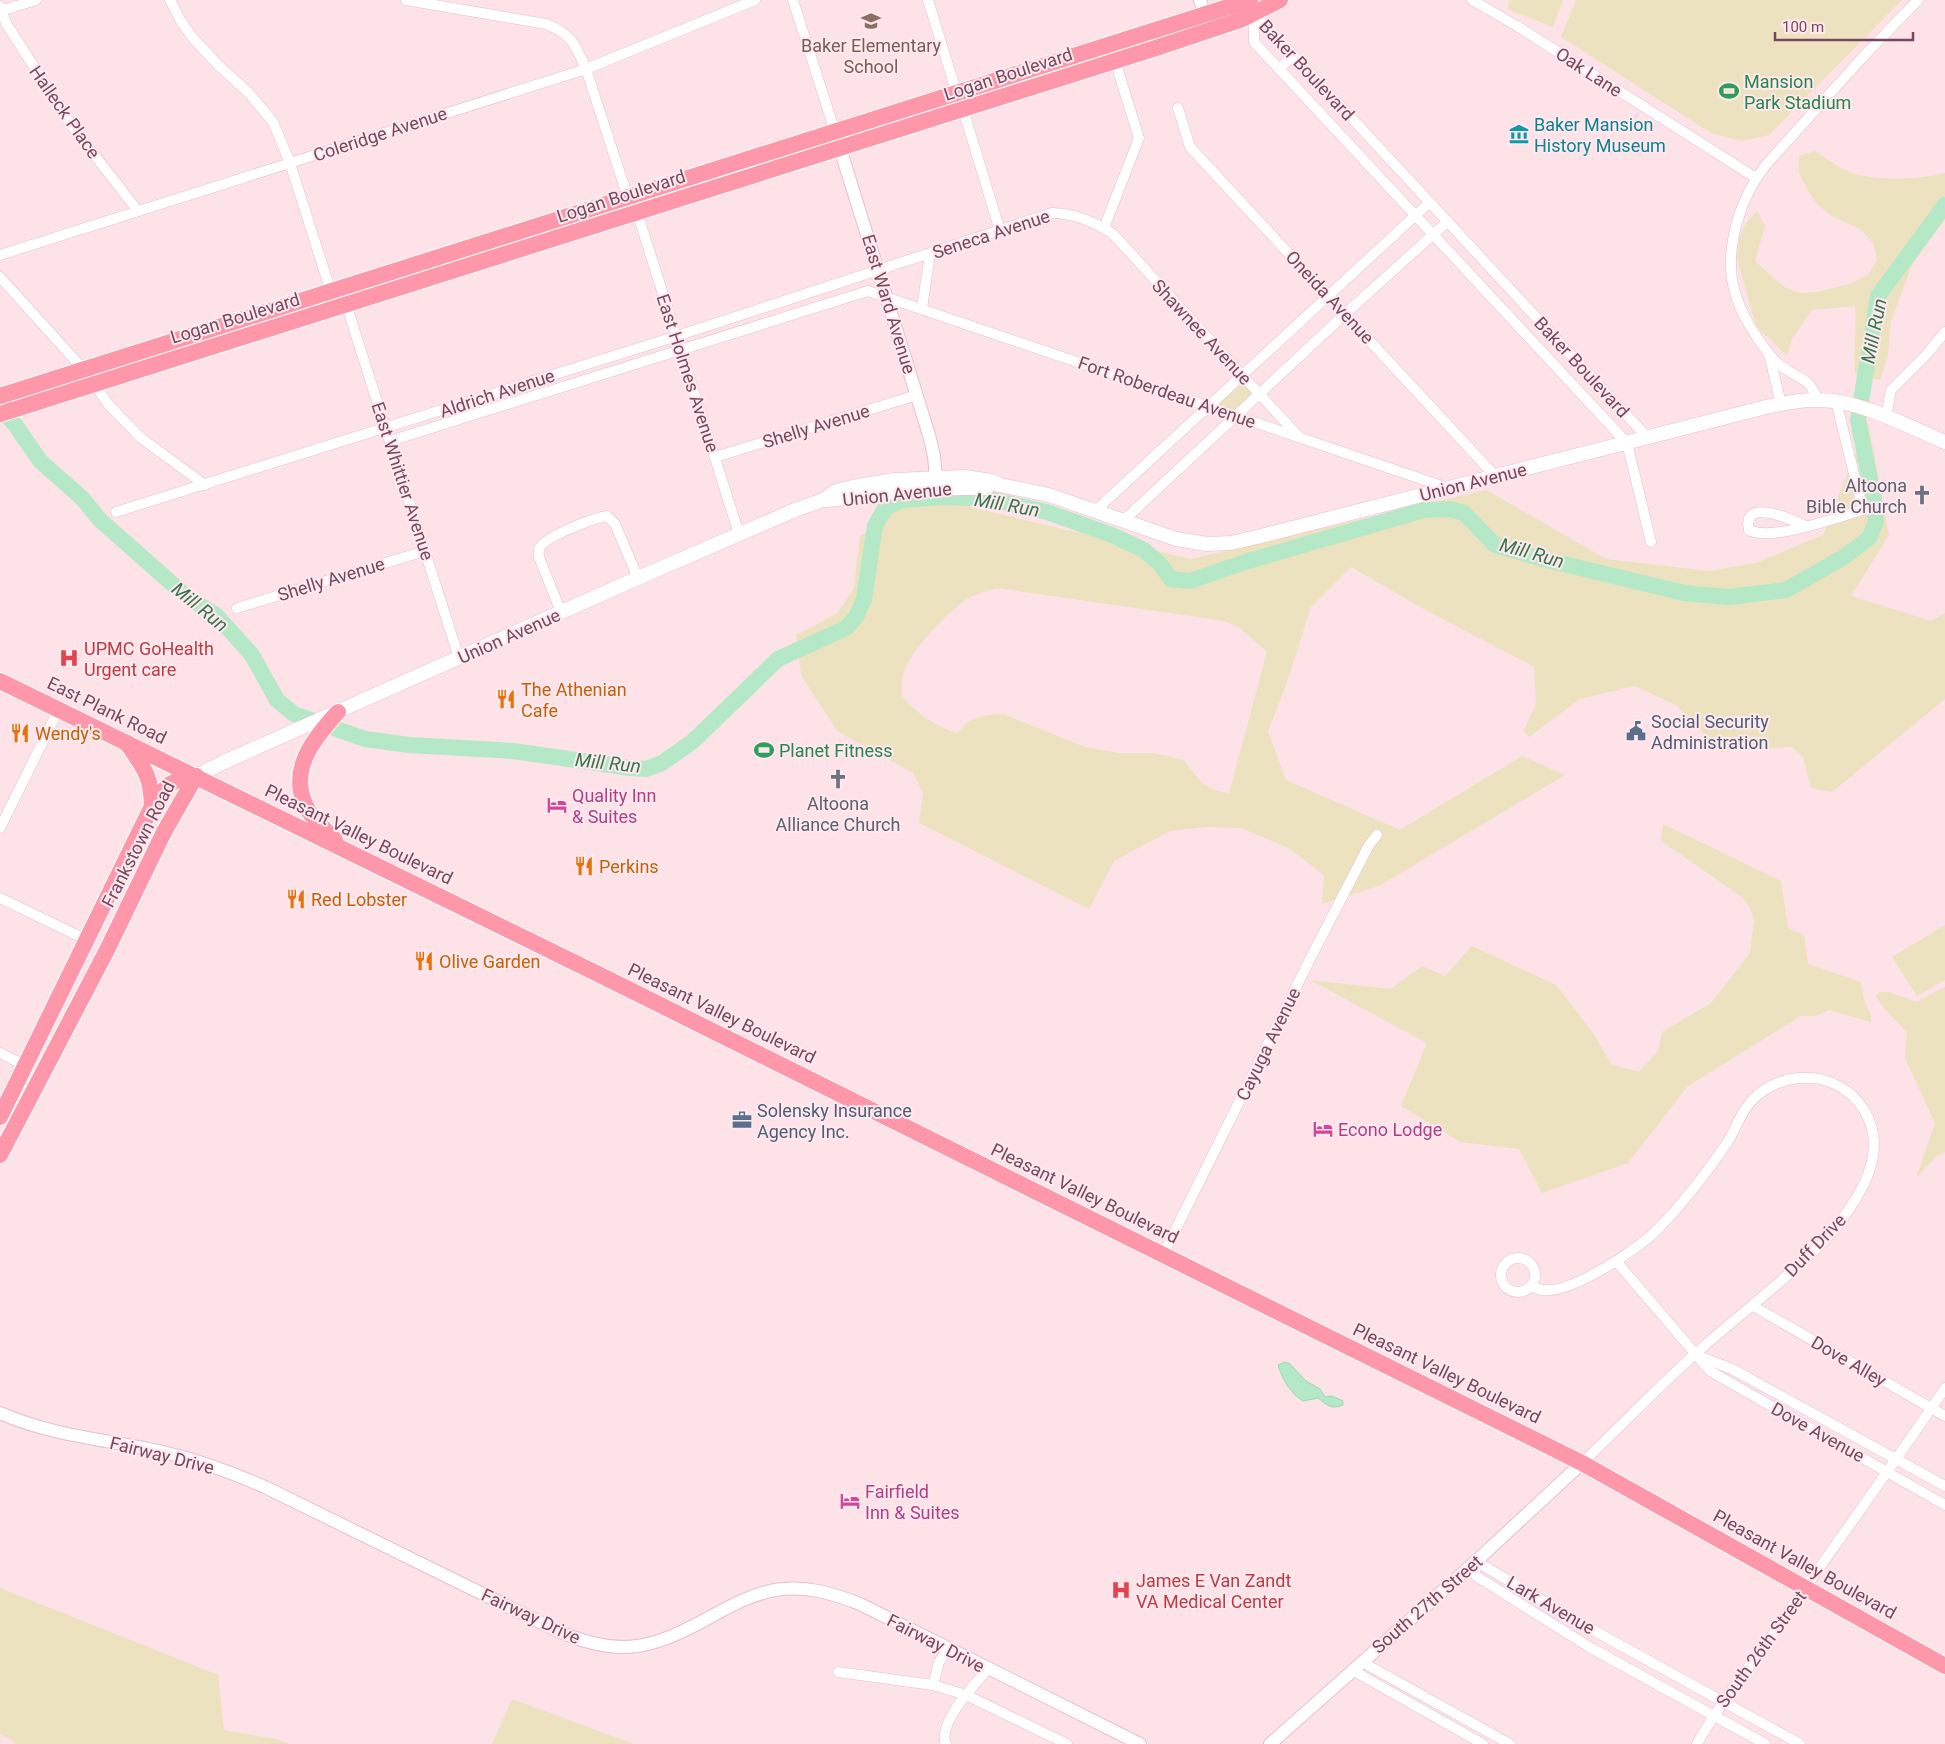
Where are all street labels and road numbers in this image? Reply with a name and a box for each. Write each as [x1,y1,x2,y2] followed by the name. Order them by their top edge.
[1255,15,1359,125] street label: Baker Boulevard
[941,43,1075,105] street label: Logan Boulevard
[1552,43,1626,101] street label: Oak Lane
[25,62,105,162] street label: Halleck Place
[310,102,450,166] street label: Coleridge Avenue
[554,165,688,227] street label: Logan Boulevard
[930,205,1052,263] street label: Seneca Avenue
[858,232,920,376] street label: East Ward Avenue
[1282,246,1378,348] street label: Oneida Avenue
[1148,275,1256,389] street label: Shawnee Avenue
[168,288,302,348] street label: Logan Boulevard
[653,291,723,455] street label: East Holmes Avenue
[1530,312,1634,422] street label: Baker Boulevard
[1075,352,1259,432] street label: Fort Roberdeau Avenue
[437,365,557,421] street label: Aldrich Avenue
[368,399,438,563] street label: East Whittier Avenue
[760,400,872,452] street label: Shelly Avenue
[1417,459,1529,505] street label: Union Avenue
[841,478,953,510] street label: Union Avenue
[275,553,387,605] street label: Shelly Avenue
[455,604,563,668] street label: Union Avenue
[44,672,170,748] street label: East Plank Road
[97,777,179,911] street label: Frankstown Road
[262,779,456,889] street label: Pleasant Valley Boulevard
[625,958,819,1068] street label: Pleasant Valley Boulevard
[1232,984,1304,1104] street label: Cayuga Avenue
[988,1138,1182,1248] street label: Pleasant Valley Boulevard
[1780,1209,1850,1281] street label: Duff Drive
[1350,1318,1544,1428] street label: Pleasant Valley Boulevard
[1808,1331,1891,1391] street label: Dove Alley
[1768,1398,1868,1466] street label: Dove Avenue
[108,1432,216,1478] street label: Fairway Drive
[1710,1505,1900,1623] street label: Pleasant Valley Boulevard
[1368,1550,1486,1658] street label: South 27th Street
[1503,1571,1599,1639] street label: Lark Avenue
[478,1584,584,1648] street label: Fairway Drive
[1712,1586,1810,1711] street label: South 26th Street
[884,1609,988,1677] street label: Fairway Drive

